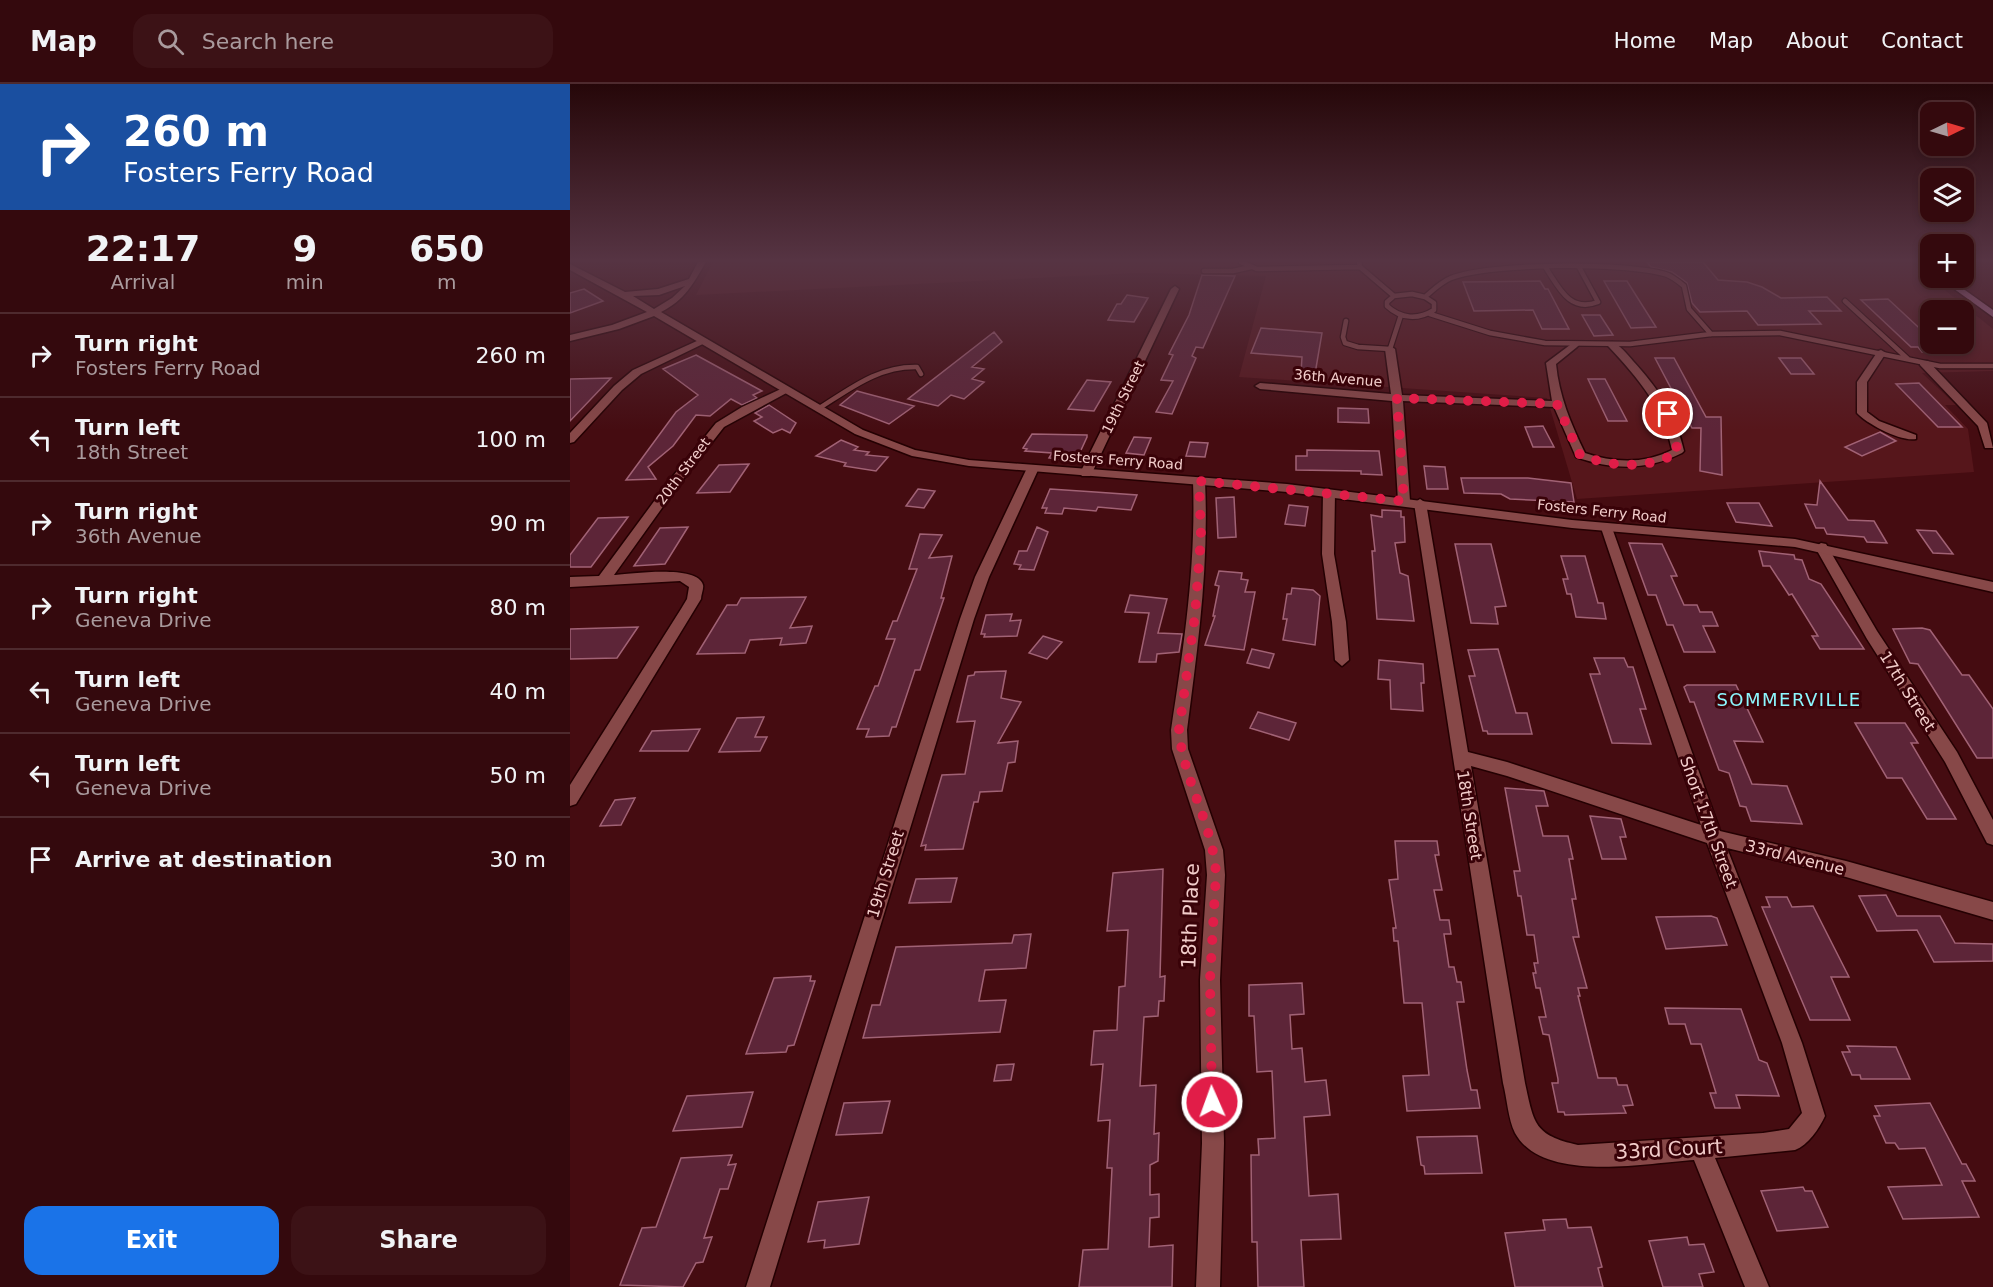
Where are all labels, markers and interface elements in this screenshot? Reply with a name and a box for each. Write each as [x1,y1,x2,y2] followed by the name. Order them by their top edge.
[133,14,553,68] search box
[30,25,97,58] text: Map
[154,25,187,58] icon: search
[202,29,334,54] text: Search here
[1614,29,1676,53] text: Home
[1709,29,1753,53] text: Map
[1786,29,1848,53] text: About
[1881,29,1963,53] text: Contact
[1920,102,1974,156] north arrow
[1920,102,1974,354] map controls
[123,107,269,156] text: 260 m
[24,108,102,186] icon: right
[123,157,374,188] text: Fosters Ferry Road
[1920,168,1974,222] button: layers
[86,228,200,269] text: 22:17
[292,228,317,269] text: 9
[409,228,484,269] text: 650
[1920,234,1974,288] button: +
[110,270,175,294] text: Arrival
[286,270,324,294] text: min
[437,270,457,294] text: m
[1920,300,1974,354] button: −
[75,331,198,356] text: Turn right
[24,339,57,372] icon: right
[476,343,546,368] text: 260 m
[75,356,261,380] text: Fosters Ferry Road
[1098,357,1148,436] street label: 19th Street
[1293,366,1383,390] street label: 36th Avenue
[1642,388,1693,439] pin
[1651,397,1684,430] icon: arrive
[75,415,180,440] text: Turn left
[24,423,57,456] icon: left
[476,427,546,452] text: 100 m
[653,434,714,507] street label: 20th Street
[75,440,188,464] text: 18th Street
[1053,447,1183,473] street label: Fosters Ferry Road
[1536,496,1668,526] street label: Fosters Ferry Road
[75,499,198,524] text: Turn right
[24,507,57,540] icon: right
[490,511,546,536] text: 90 m
[75,524,202,548] text: 36th Avenue
[75,583,198,608] text: Turn right
[24,591,57,624] icon: right
[490,595,546,620] text: 80 m
[75,608,212,632] text: Geneva Drive
[1876,648,1940,735] street label: 17th Street
[75,667,180,692] text: Turn left
[24,675,57,708] icon: left
[490,679,546,704] text: 40 m
[1716,689,1862,710] district label: SOMMERVILLE
[75,692,212,716] text: Geneva Drive
[75,751,180,776] text: Turn left
[1676,754,1741,890] street label: Short 17th Street
[24,759,57,792] icon: left
[490,763,546,788] text: 50 m
[1453,769,1486,861] street label: 18th Street
[75,776,212,800] text: Geneva Drive
[863,828,908,920] street label: 19th Street
[1743,836,1846,879] street label: 33rd Avenue
[24,843,57,876] icon: arrive
[75,847,332,872] text: Arrive at destination
[490,847,546,872] text: 30 m
[1176,863,1204,969] street label: 18th Place
[1180,1070,1244,1134] position arrow
[1615,1134,1723,1164] street label: 33rd Court
[24,1206,279,1275] button: Exit
[291,1206,546,1275] button: Share

